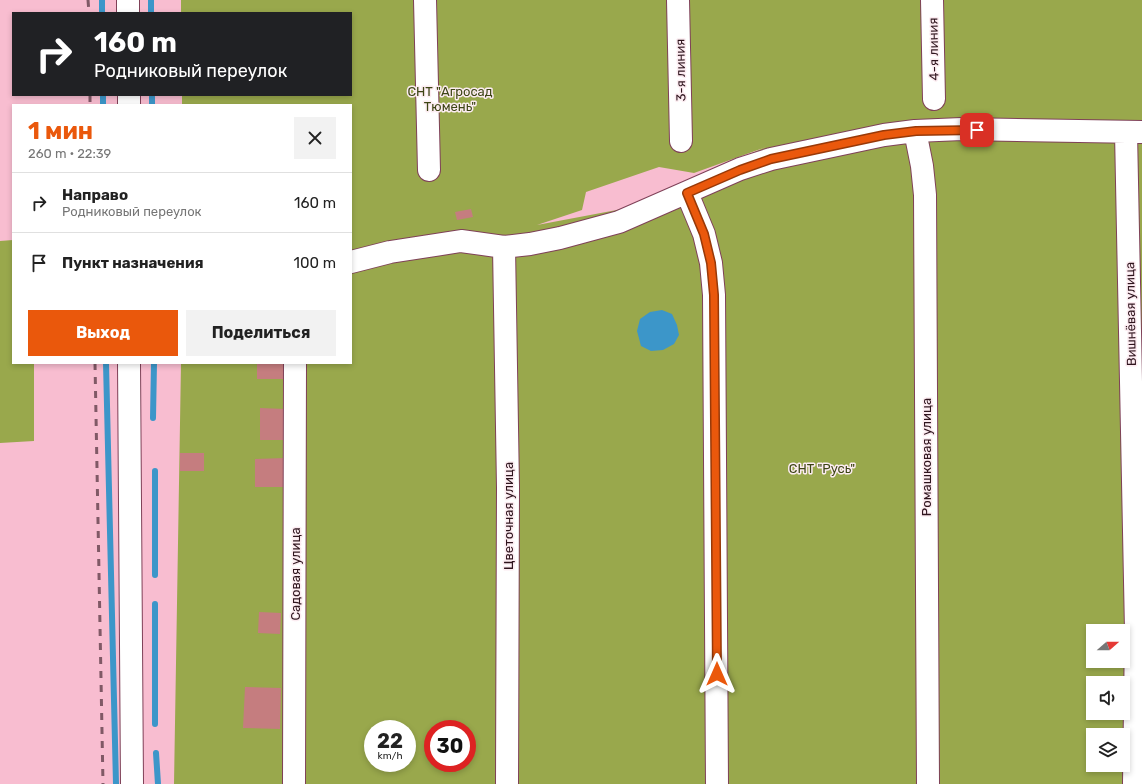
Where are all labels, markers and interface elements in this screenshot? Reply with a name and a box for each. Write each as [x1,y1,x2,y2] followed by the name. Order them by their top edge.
[925,17,942,81] street label: 4-я линия
[94,26,177,59] text: 160 m
[28,28,80,80] icon: right
[672,38,689,102] street label: 3-я линия
[94,60,287,82] text: Родниковый переулок
[407,84,493,114] park label: СНТ "Агросад Тюмень"
[960,113,994,147] pin
[28,117,93,145] text: 1 мин
[294,117,336,159] button: close
[966,119,988,141] icon: arrive
[28,146,111,161] text: 260 m · 22:39
[62,186,128,204] text: Направо
[28,192,50,214] icon: right
[294,194,336,212] text: 160 m
[62,204,202,219] text: Родниковый переулок
[28,252,50,274] icon: arrive
[62,254,204,272] text: Пункт назначения
[294,254,336,272] text: 100 m
[1122,262,1139,366] street label: Вишнёвая улица
[28,310,178,356] button: Выход
[186,310,336,356] button: Поделиться
[919,398,934,516] street label: Ромашковая улица
[789,461,855,476] park label: СНТ "Русь"
[501,462,516,570] street label: Цветочная улица
[288,527,303,621] street label: Садовая улица
[1086,624,1130,668] north arrow
[1086,624,1130,772] map controls
[696,653,738,695] position arrow
[1086,676,1130,720] button: sound
[424,720,476,772] speed limit sign: 30
[1086,728,1130,772] button: layers
[377,729,403,753] text: 22
[378,750,402,762] text: km/h

